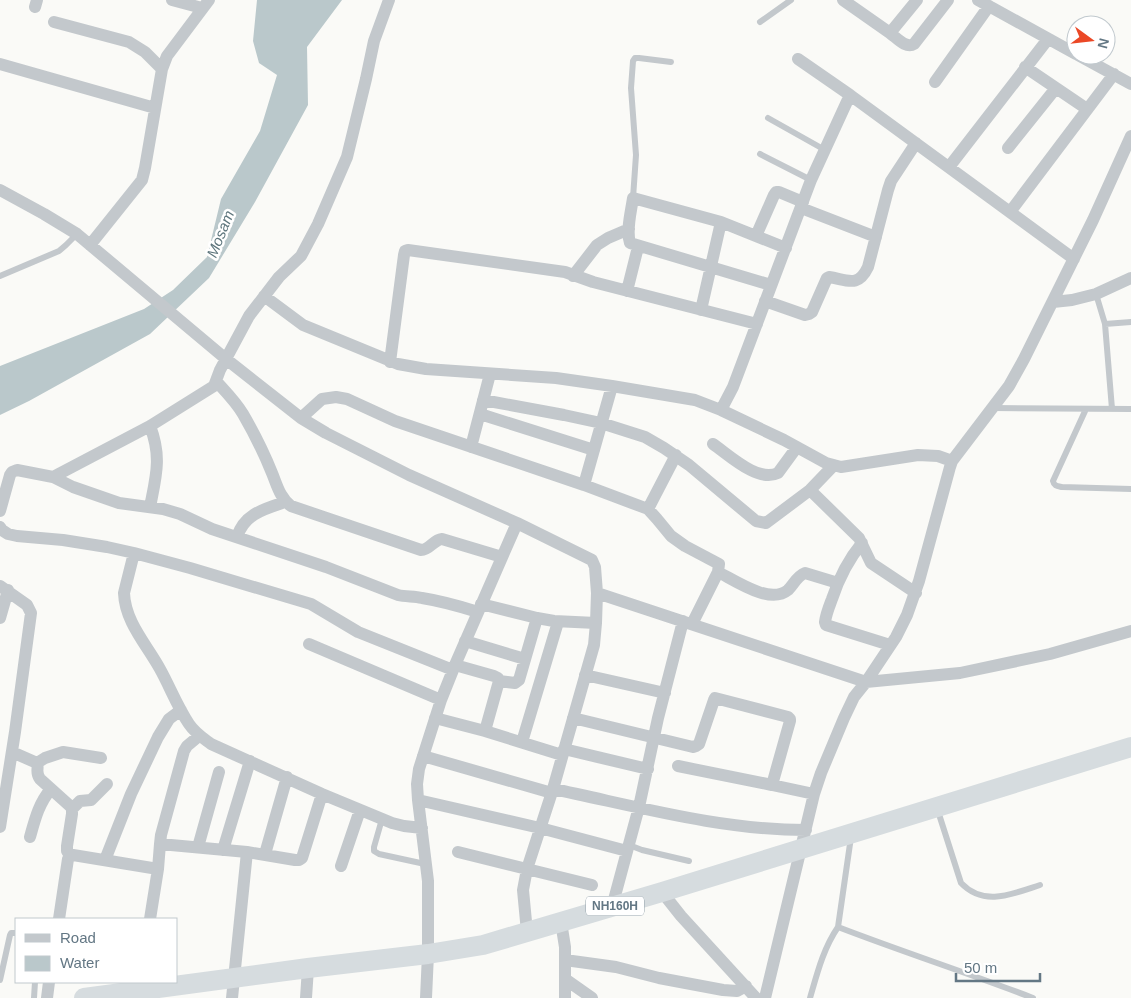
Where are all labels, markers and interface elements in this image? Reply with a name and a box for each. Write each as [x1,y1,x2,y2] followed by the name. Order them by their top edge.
[1066,15,1116,65] north arrow
[1095,36,1113,50] text: N
[203,208,237,260] water label: Mosam
[586,896,644,916] road number: NH160H
[15,918,178,983] legend
[60,929,96,946] text: Road
[956,950,1040,982] scale bar
[60,954,99,971] text: Water
[964,959,997,976] text: 50 m

